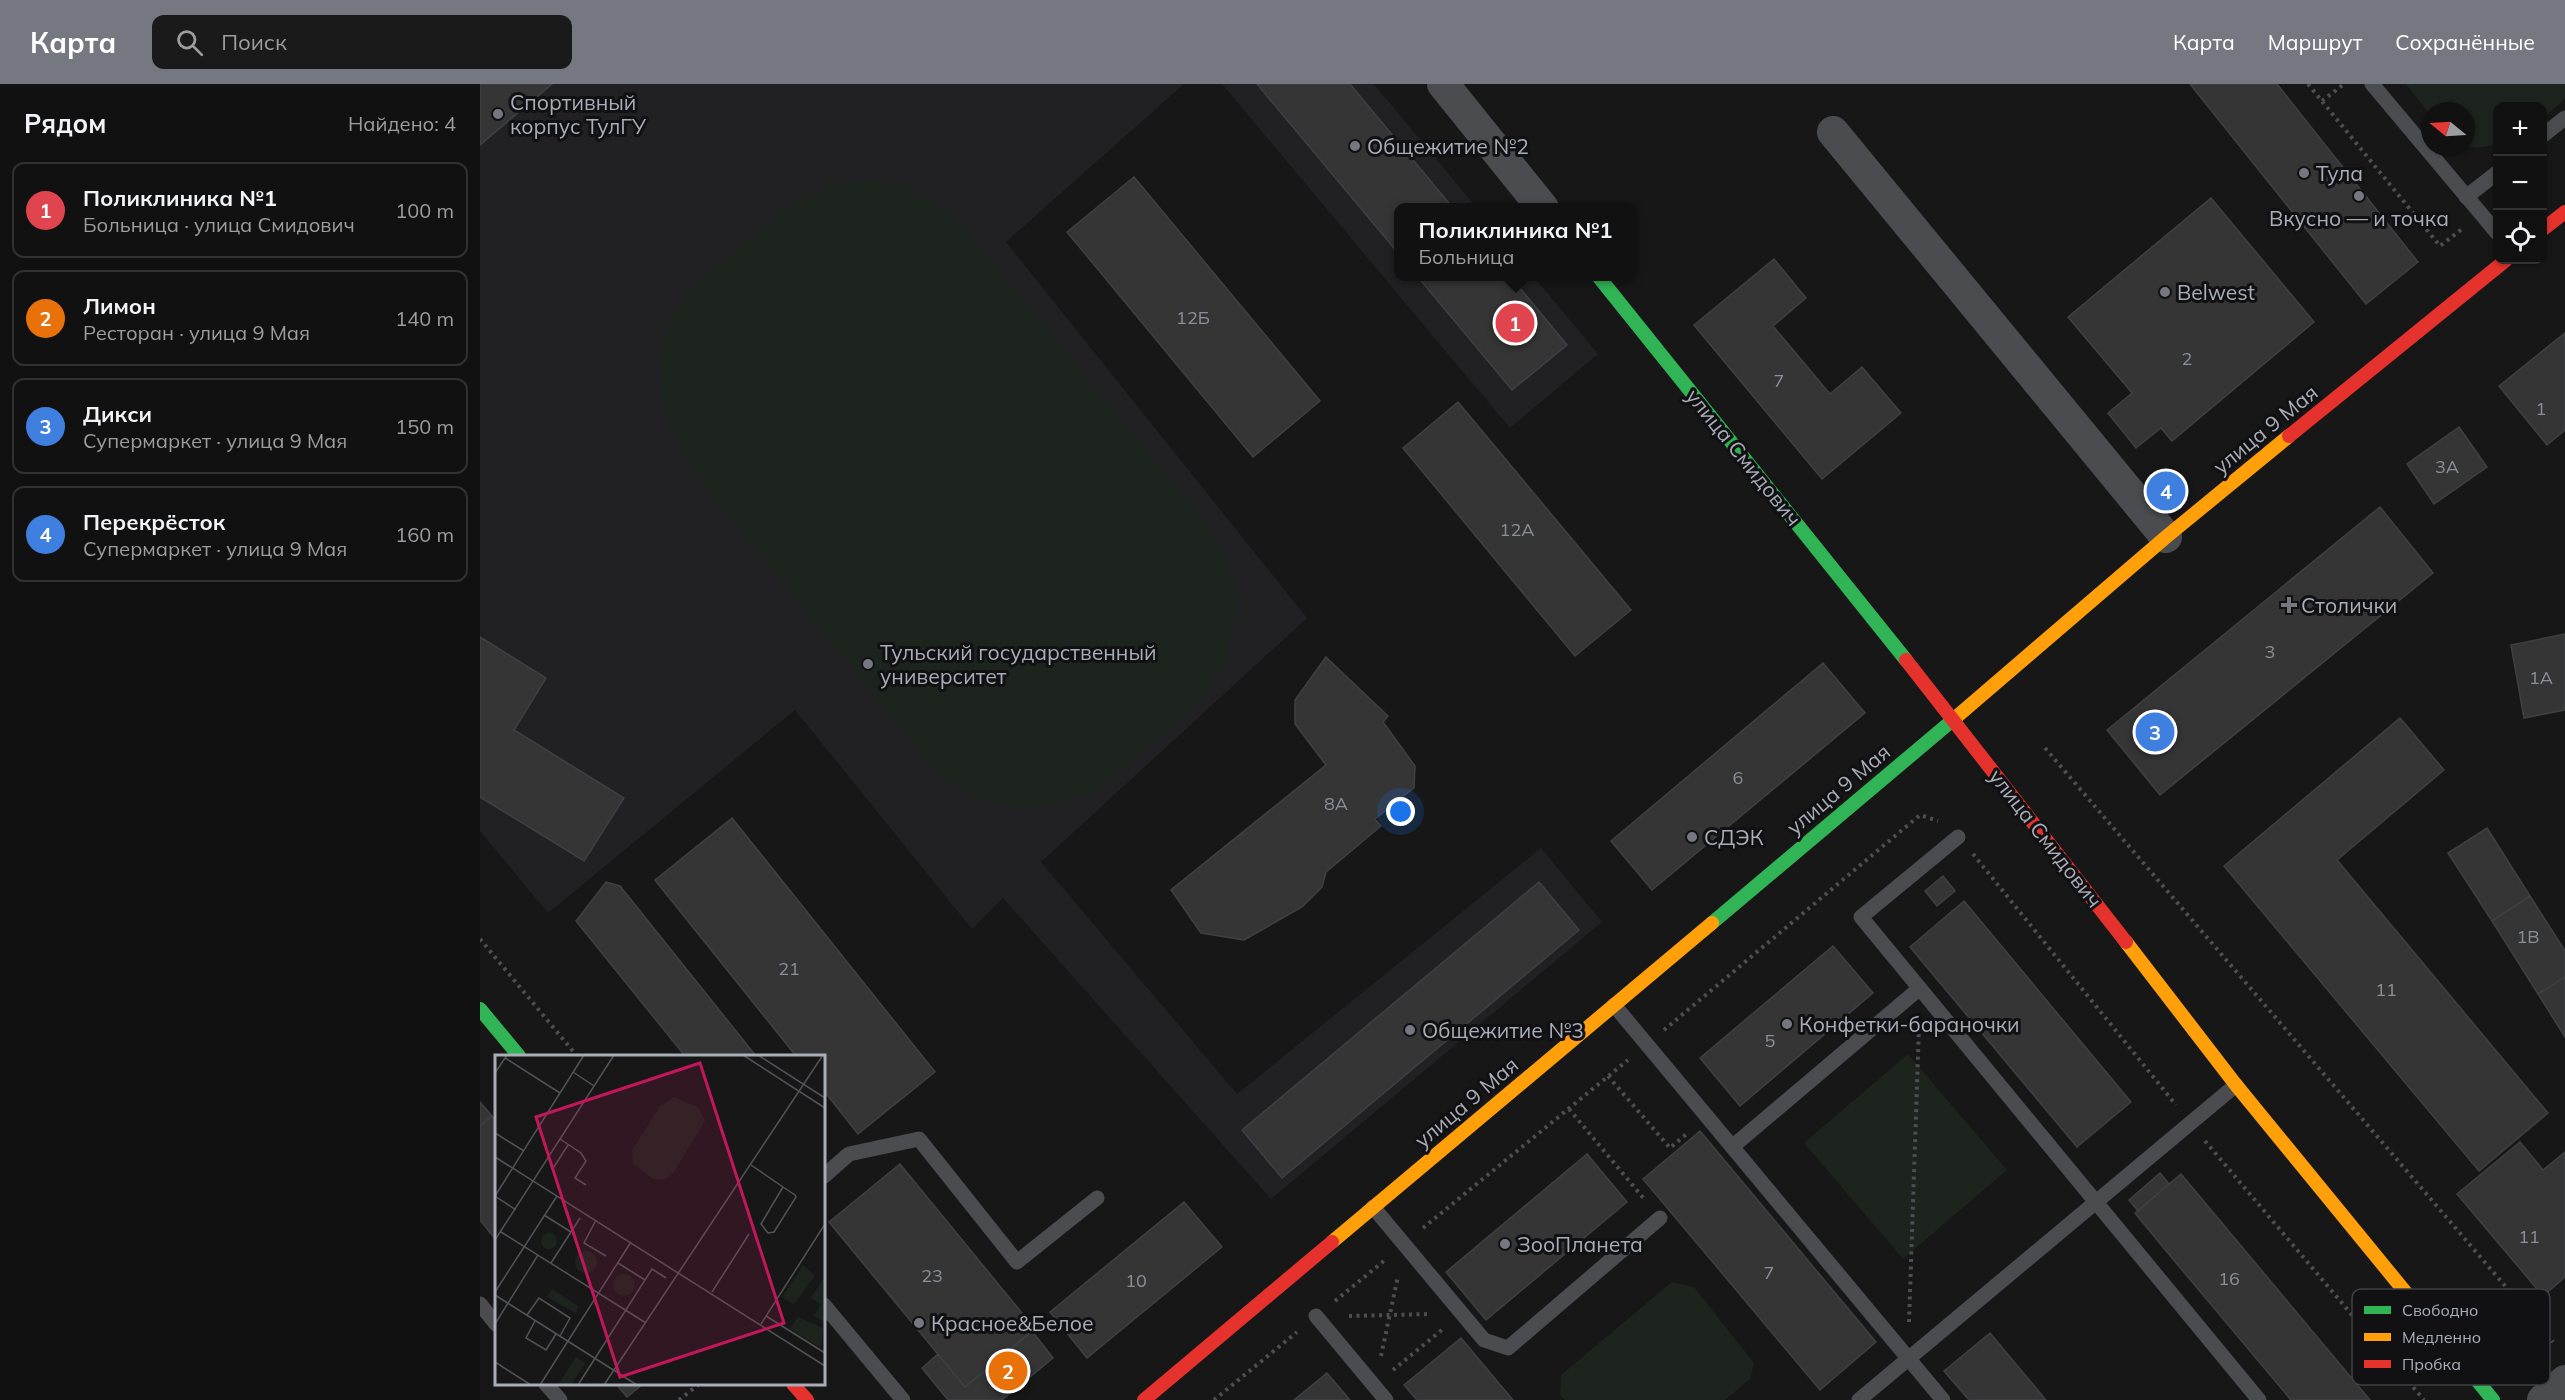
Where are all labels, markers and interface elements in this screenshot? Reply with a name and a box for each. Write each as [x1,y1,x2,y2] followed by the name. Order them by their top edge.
[152,15,572,69] search box
[30,25,116,60] text: Карта
[173,26,206,59] icon: search
[221,28,287,56] text: Поиск
[2173,29,2235,55] text: Карта
[2268,29,2362,55] text: Маршрут
[2395,29,2535,55] text: Сохранённые
[510,89,646,139] place label: Спортивный корпус ТулГУ
[2421,102,2475,156] north arrow
[2493,102,2547,264] map controls
[2493,102,2547,156] button: +
[24,107,107,140] text: Рядом
[491,107,505,121] marker: Спортивный корпус ТулГУ
[348,111,456,136] text: Найдено: 4
[1367,133,1529,159] place label: Общежитие №2
[1348,139,1362,153] marker: Общежитие №2
[2493,156,2547,210] button: −
[2316,160,2363,186] place label: Тула
[2297,166,2311,180] marker: Тула
[83,184,277,212] text: Поликлиника №1
[2352,189,2366,203] marker: Вкусно — и точка
[40,198,52,223] text: 1
[395,198,454,223] text: 100 m
[1394,203,1637,281] popup
[2269,205,2449,231] place label: Вкусно — и точка
[2493,210,2547,264] button: locate
[83,212,355,237] text: Больница · улица Смидович
[1419,216,1612,244] text: Поликлиника №1
[1419,244,1515,269] text: Больница
[2177,279,2255,305] place label: Belwest
[2158,285,2172,299] marker: Belwest
[83,292,156,320] text: Лимон
[1496,300,1534,346] pin: 1
[40,306,52,331] text: 2
[395,306,454,331] text: 140 m
[1176,306,1210,329] house number: 12Б
[83,320,310,345] text: Ресторан · улица 9 Мая
[2182,347,2192,370] house number: 2
[1774,369,1784,392] house number: 7
[2207,379,2323,479] street label: улица 9 Мая
[1681,383,1807,531] street label: улица Смидович
[2536,397,2546,420] house number: 1
[83,400,152,428] text: Дикси
[40,414,52,439] text: 3
[395,414,454,439] text: 150 m
[83,428,347,453] text: Супермаркет · улица 9 Мая
[2435,455,2459,478] house number: 3А
[2146,468,2186,514] pin: 4
[83,508,225,536] text: Перекрёсток
[1500,518,1534,541] house number: 12А
[40,522,52,547] text: 4
[395,522,454,547] text: 160 m
[83,536,347,561] text: Супермаркет · улица 9 Мая
[2301,592,2397,618] place label: Столички
[2282,598,2296,612] marker: Столички
[880,639,1157,689] place label: Тульский государственный университет
[2265,640,2275,663] house number: 3
[861,657,875,671] marker: Тульский государственный университет
[2529,666,2553,689] house number: 1А
[2136,710,2174,754] pin: 3
[1781,738,1895,840] street label: улица 9 Мая
[1984,764,2108,912] street label: улица Смидович
[1733,766,1743,789] house number: 6
[1324,792,1348,815] house number: 8А
[1386,797,1415,826] your location
[1704,824,1764,850] place label: СДЭК
[1685,830,1699,844] marker: СДЭК
[2516,925,2540,948] house number: 1В
[778,957,800,980] house number: 21
[2375,978,2397,1001] house number: 11
[1799,1011,2020,1037] place label: Конфетки-бараночки
[1422,1017,1584,1043] place label: Общежитие №3
[1780,1017,1794,1031] marker: Конфетки-бараночки
[1403,1023,1417,1037] marker: Общежитие №3
[1765,1029,1776,1052] house number: 5
[1409,1051,1523,1153] street label: улица 9 Мая
[495,1055,825,1385] inset map
[2518,1225,2540,1248] house number: 11
[1517,1231,1643,1257] place label: ЗооПланета
[1498,1237,1512,1251] marker: ЗооПланета
[1764,1261,1774,1284] house number: 7
[921,1264,943,1287] house number: 23
[2218,1267,2240,1290] house number: 16
[1125,1269,1147,1292] house number: 10
[2352,1289,2550,1385] legend
[2402,1300,2478,1320] text: Свободно
[931,1310,1094,1336] place label: Красное&Белое
[912,1316,926,1330] marker: Красное&Белое
[2402,1327,2481,1347] text: Медленно
[988,1348,1028,1394] pin: 2
[2402,1354,2461,1374] text: Пробка

